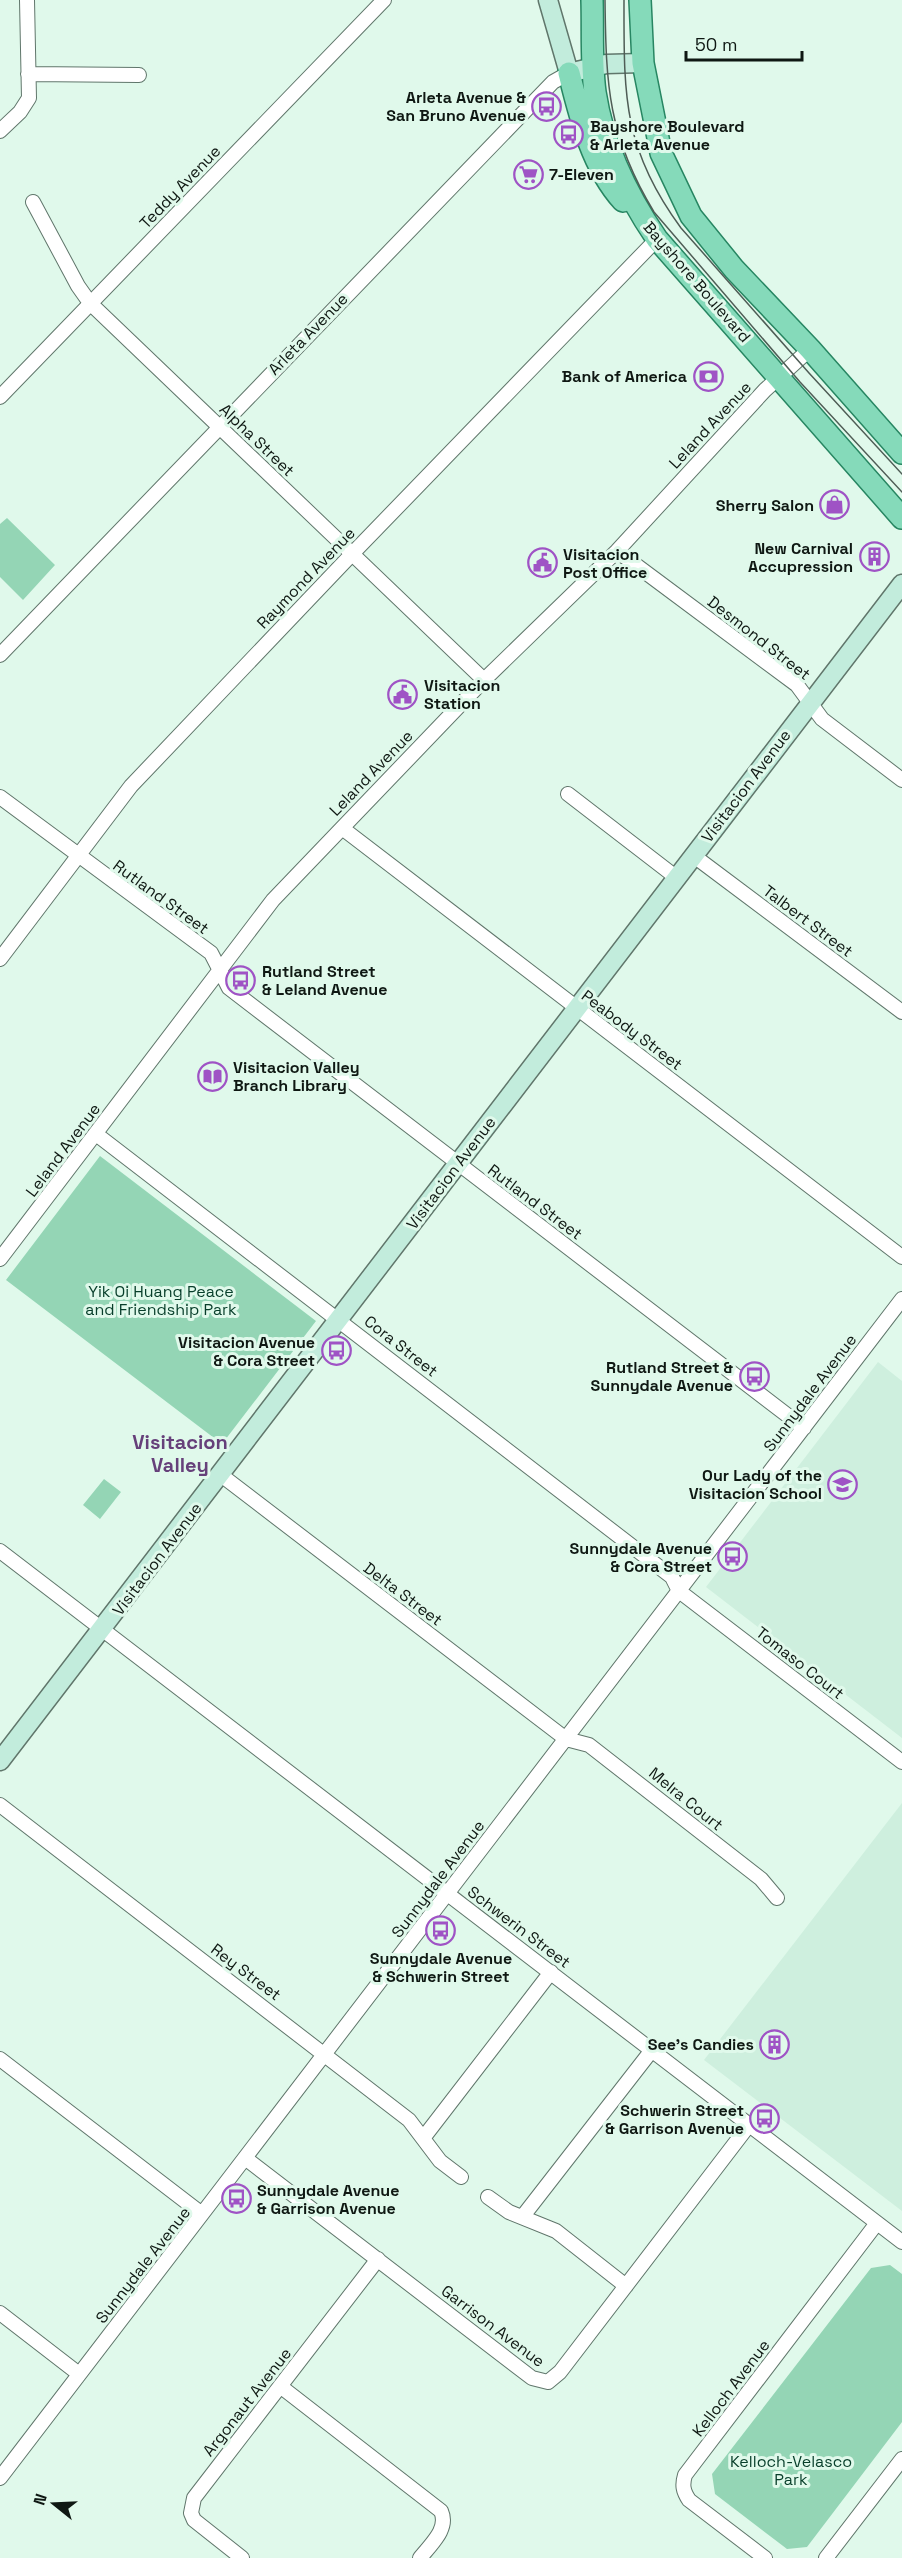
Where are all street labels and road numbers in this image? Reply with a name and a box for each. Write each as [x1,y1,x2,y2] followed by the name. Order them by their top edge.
[135,141,225,233] street label: Teddy Avenue
[639,217,755,347] street label: Bayshore Boulevard
[264,289,352,379] street label: Arleta Avenue
[664,377,756,473] street label: Leland Avenue
[215,399,299,481] street label: Alpha Street
[252,523,360,633] street label: Raymond Avenue
[703,591,815,685] street label: Desmond Street
[325,725,417,821] street label: Leland Avenue
[697,725,795,847] street label: Visitacion Avenue
[109,855,213,939] street label: Rutland Street
[759,880,857,962] street label: Talbert Street
[577,985,687,1075] street label: Peabody Street
[21,1099,105,1201] street label: Leland Avenue
[402,1112,500,1234] street label: Visitacion Avenue
[483,1159,587,1245] street label: Rutland Street
[360,1311,442,1381] street label: Cora Street
[759,1330,861,1456] street label: Sunnydale Avenue
[108,1498,206,1620] street label: Visitacion Avenue
[359,1557,447,1631] street label: Delta Street
[752,1622,848,1704] street label: Tomaso Court
[645,1763,727,1835] street label: Melra Court
[387,1816,489,1942] street label: Sunnydale Avenue
[463,1881,575,1973] street label: Schwerin Street
[207,1939,285,2005] street label: Rey Street
[91,2203,195,2327] street label: Sunnydale Avenue
[437,2280,549,2372] street label: Garrison Avenue
[688,2335,774,2441] street label: Kelloch Avenue
[198,2343,296,2461] street label: Argonaut Avenue

